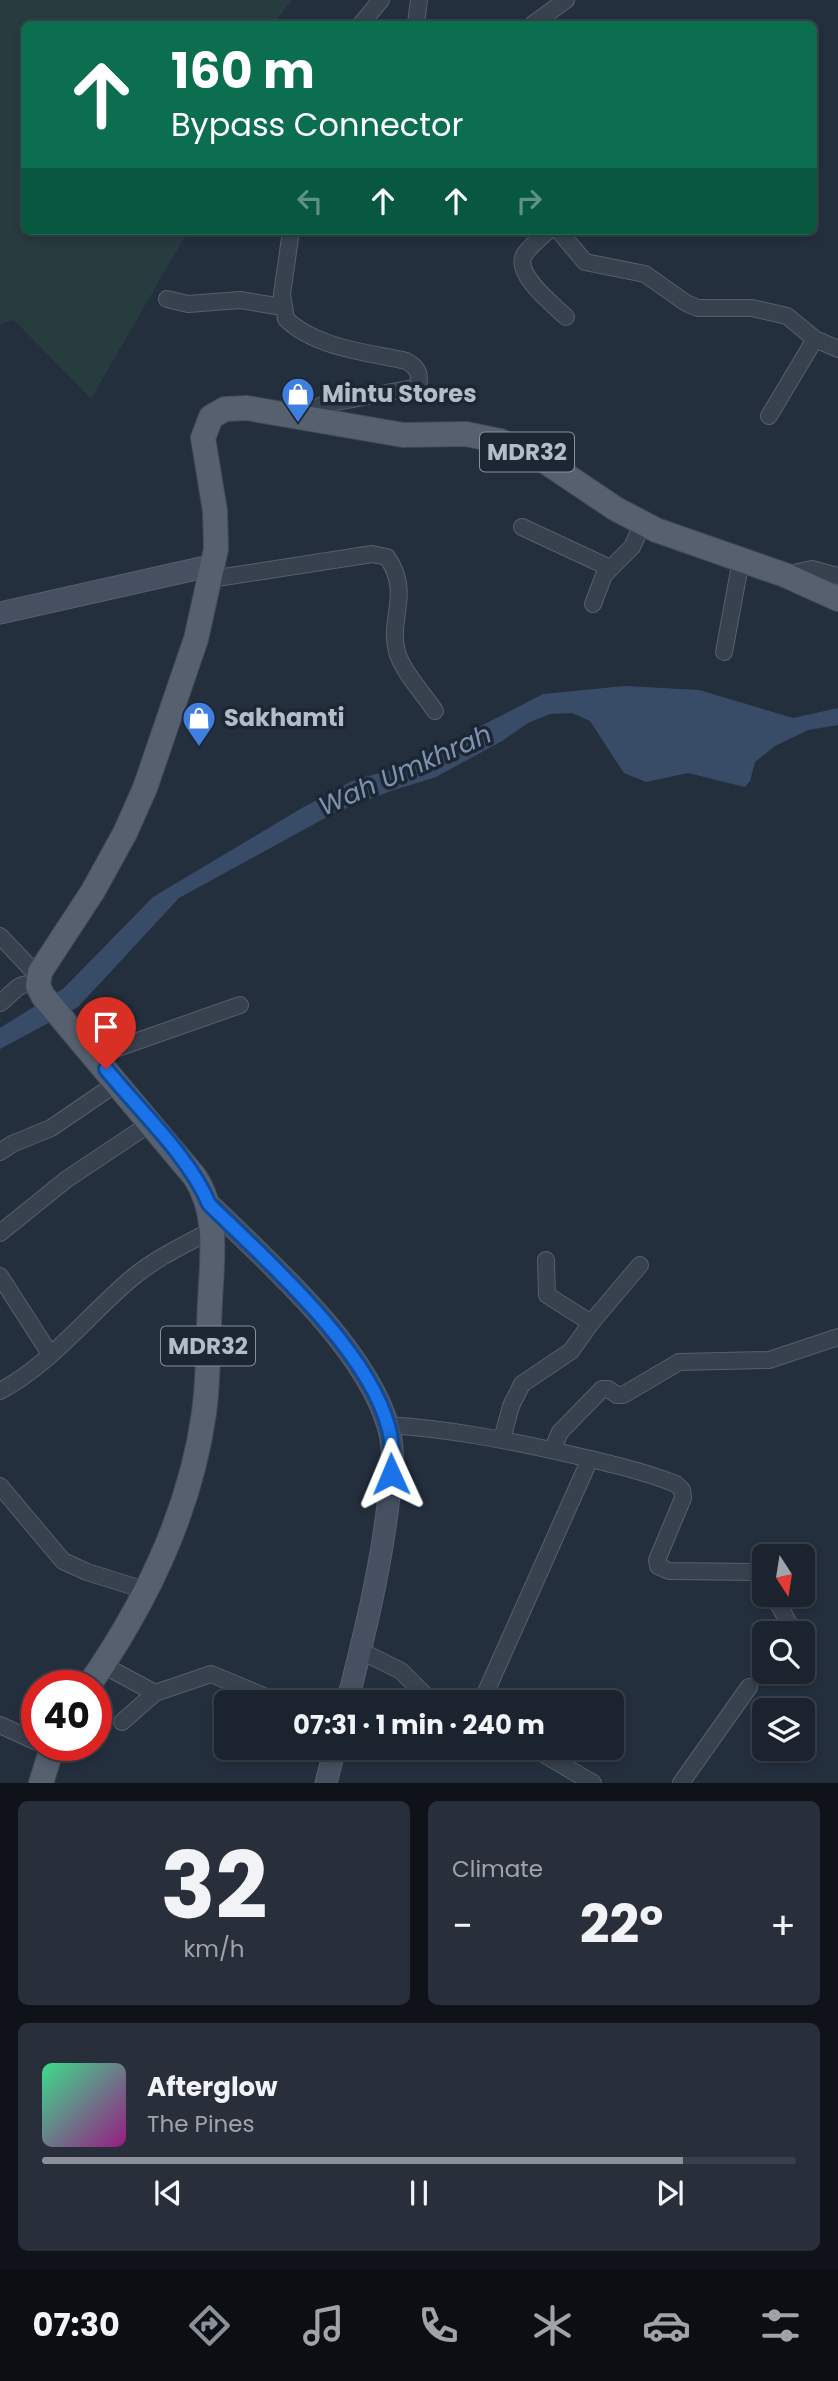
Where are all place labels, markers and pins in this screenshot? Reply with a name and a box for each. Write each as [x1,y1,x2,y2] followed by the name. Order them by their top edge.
[279,375,317,424] shop icon: Mintu Stores
[322,377,477,410] place label: Mintu Stores
[180,699,218,748] shop icon: Sakhamti
[224,701,345,734] place label: Sakhamti
[76,997,136,1069] pin

